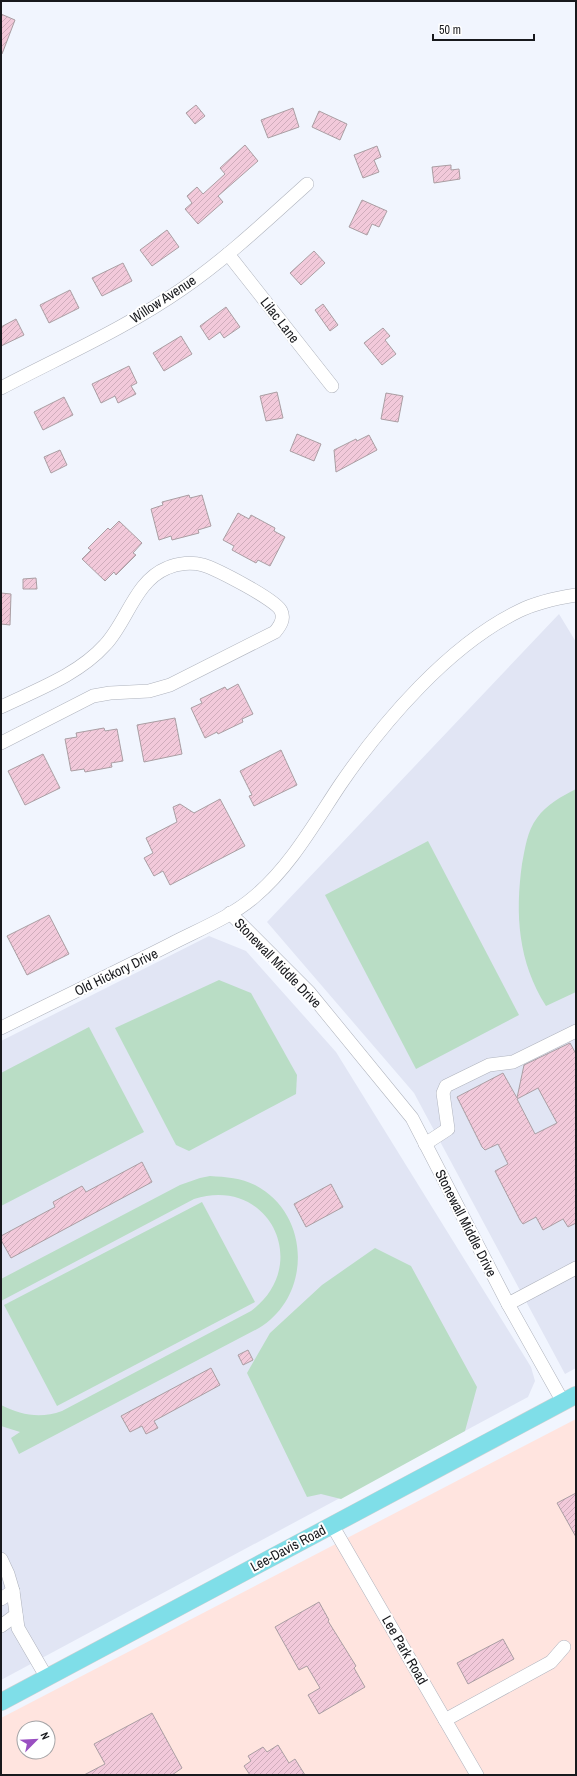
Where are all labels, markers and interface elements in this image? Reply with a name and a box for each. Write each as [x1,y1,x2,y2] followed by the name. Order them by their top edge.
[433,16,534,42] scale bar
[439,22,461,38] text: 50 m
[127,271,199,327] street label: Willow Avenue
[257,294,303,346] street label: Lilac Lane
[231,914,325,1012] street label: Stonewall Middle Drive
[71,944,161,1000] street label: Old Hickory Drive
[431,1166,501,1280] street label: Stonewall Middle Drive
[247,1521,329,1575] street label: Lee-Davis Road
[378,1612,432,1688] street label: Lee Park Road
[16,1720,56,1760] north arrow
[37,1730,53,1742] text: N

